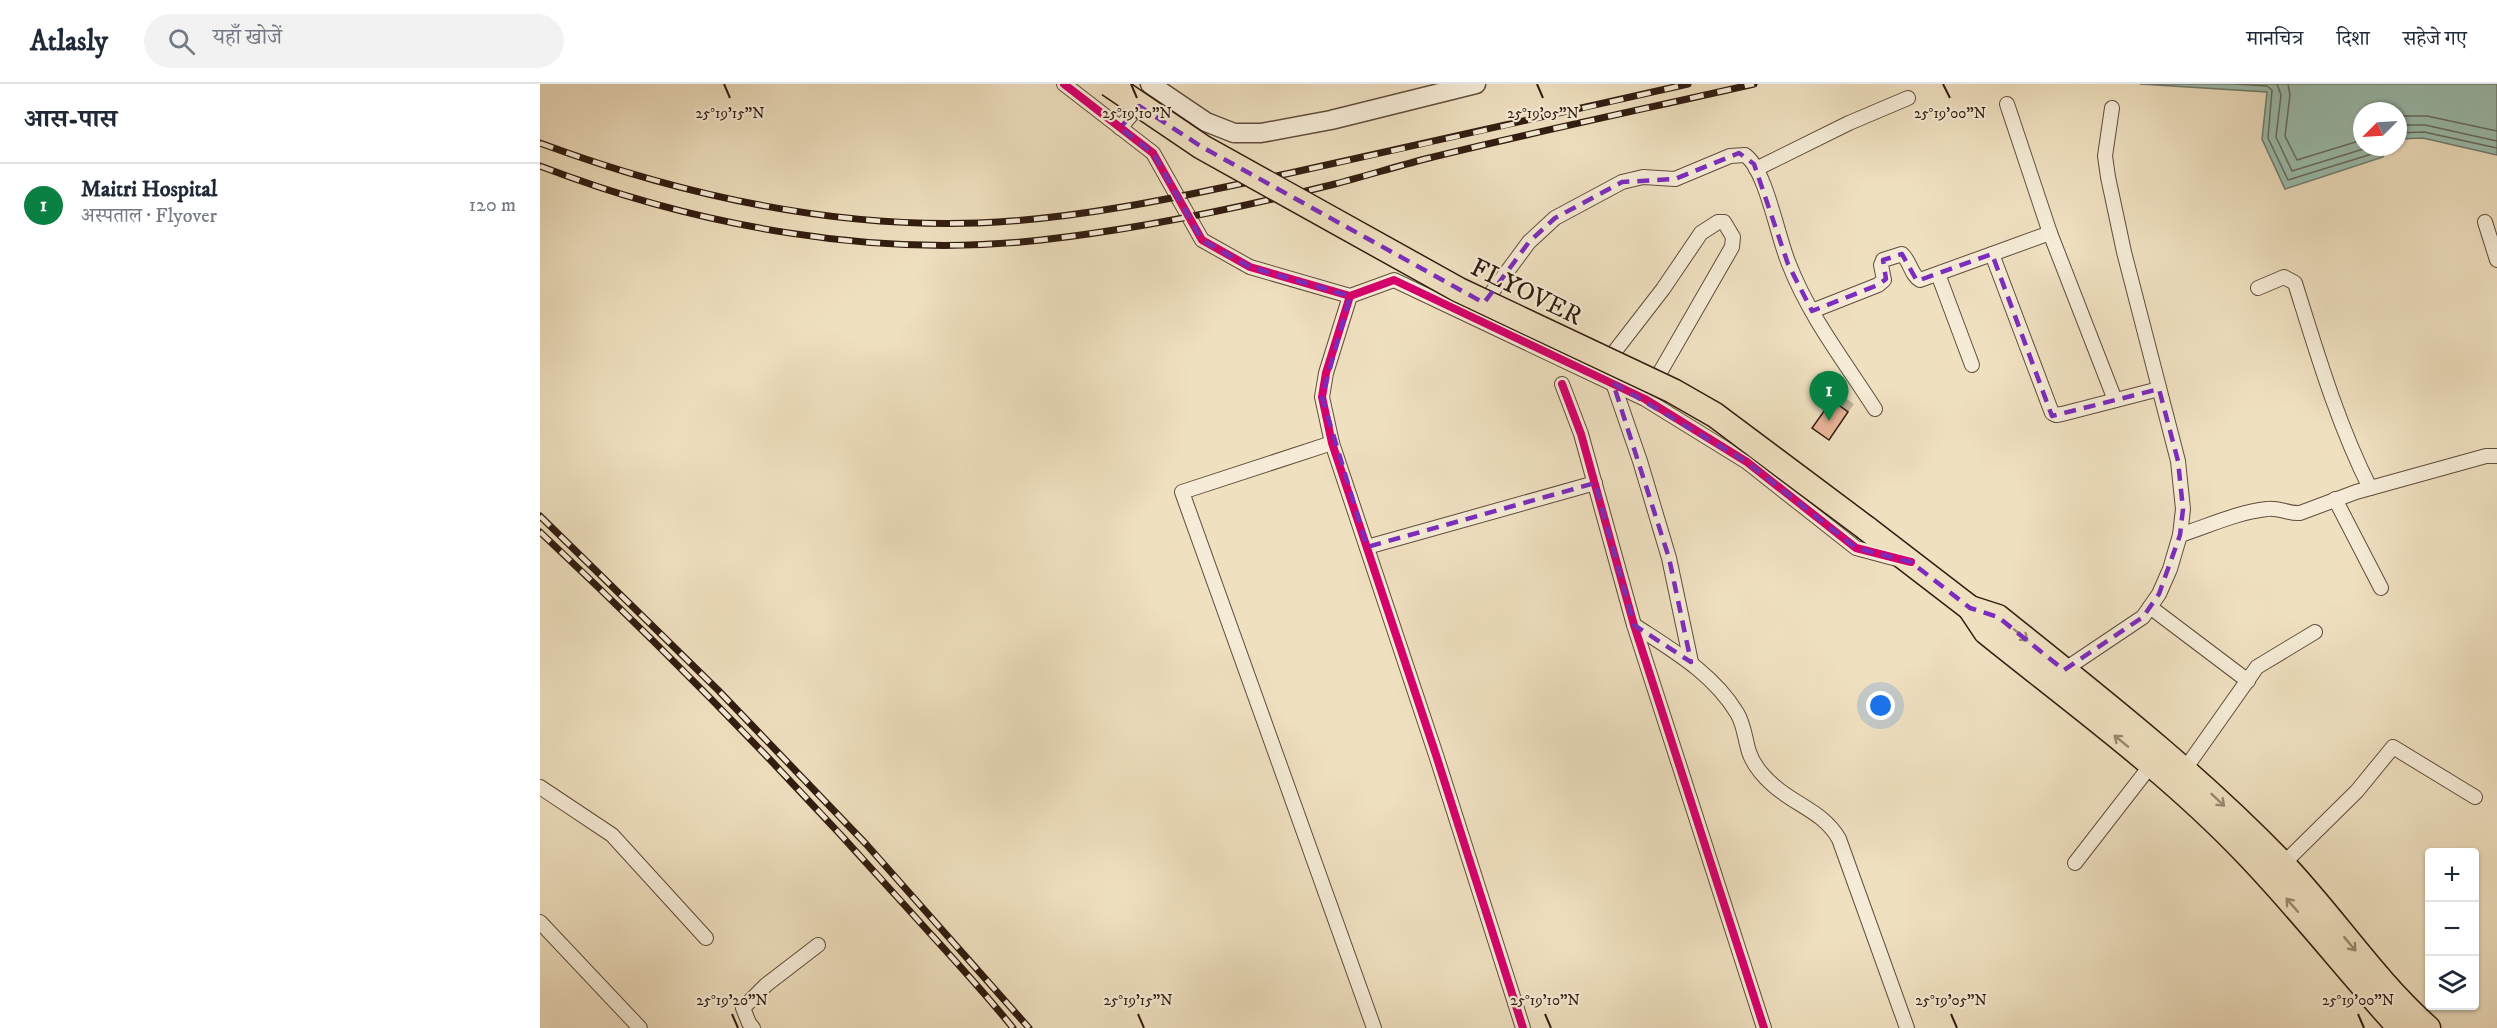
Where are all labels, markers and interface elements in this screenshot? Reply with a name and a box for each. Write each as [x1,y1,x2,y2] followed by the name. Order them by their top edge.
[144,14,564,68] search box
[30,24,108,59] text: Atlasly
[213,24,282,51] text: यहाँ खोजें
[165,25,198,58] icon: search
[2246,26,2303,52] text: मानचित्र
[2336,26,2370,52] text: दिशा
[2403,26,2467,52] text: सहेजे गए
[2353,102,2407,156] north arrow
[24,103,117,136] text: आस-पास
[696,104,764,123] text: 25°19'15"N
[1102,104,1172,123] text: 25°19'10"N
[1507,104,1579,123] text: 25°19'05"N
[1914,104,1986,123] text: 25°19'00"N
[81,176,217,203] text: Maitri Hospital
[40,193,47,218] text: 1
[469,193,516,218] text: 120 m
[81,204,217,229] text: अस्पताल · Flyover
[1465,251,1588,333] street label: FLYOVER
[1810,372,1848,421] pin: 1
[2012,628,2028,641] one-way arrow
[1866,691,1895,720] your location
[2114,735,2130,748] one-way arrow
[2211,793,2226,808] one-way arrow
[2425,848,2479,1010] map controls
[2425,848,2479,902] button: +
[2285,898,2299,913] one-way arrow
[2425,902,2479,956] button: −
[2343,936,2357,951] one-way arrow
[2425,956,2479,1010] button: layers
[696,991,768,1010] text: 25°19'20"N
[1104,991,1172,1010] text: 25°19'15"N
[1510,991,1580,1010] text: 25°19'10"N
[1915,991,1987,1010] text: 25°19'05"N
[2322,991,2394,1010] text: 25°19'00"N

